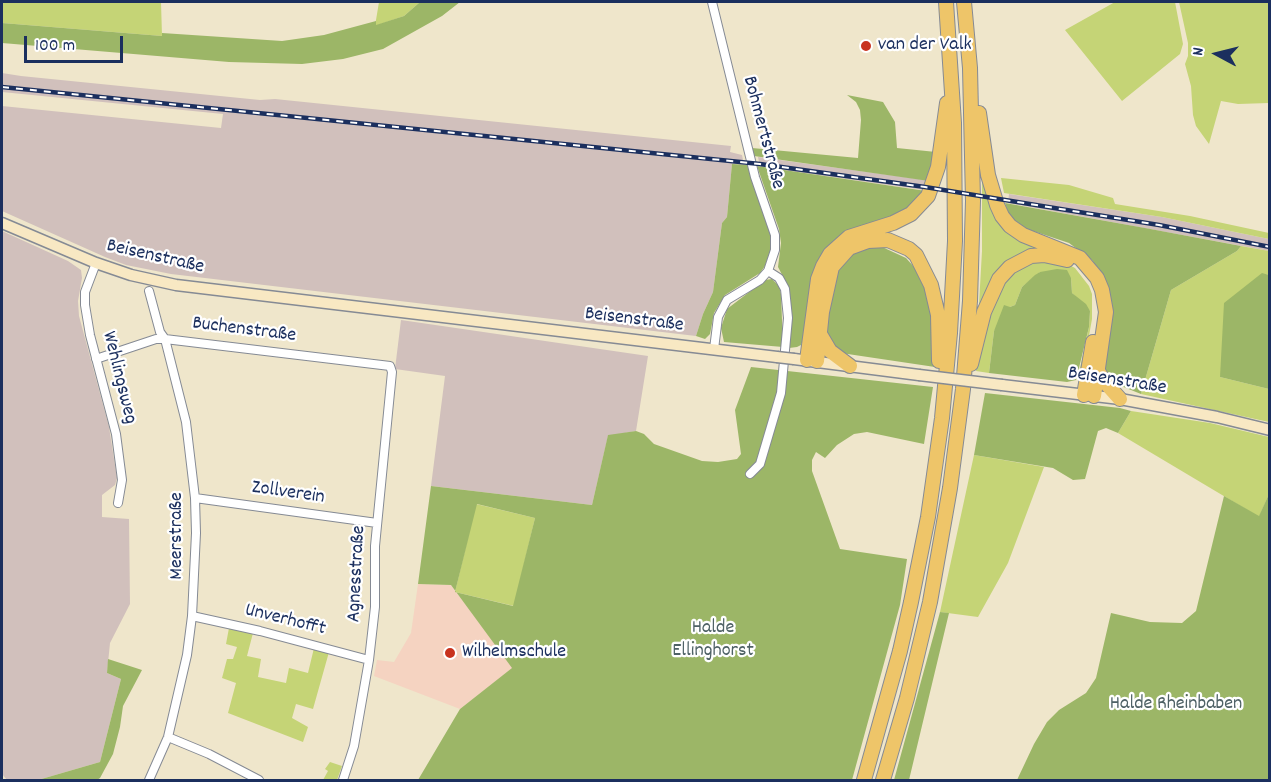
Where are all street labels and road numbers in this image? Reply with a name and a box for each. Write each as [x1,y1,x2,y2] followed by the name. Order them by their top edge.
[735,74,789,192] street label: Bohmertstraße
[104,235,206,281] street label: Beisenstraße
[583,303,685,339] street label: Beisenstraße
[191,313,297,349] street label: Buchenstraße
[95,329,141,427] street label: Wehlingsweg
[1066,362,1168,402] street label: Beisenstraße
[250,477,326,511] street label: Zollverein
[166,492,190,580] street label: Meerstraße
[343,525,373,623] street label: Agnesstraße
[242,599,328,643] street label: Unverhofft

